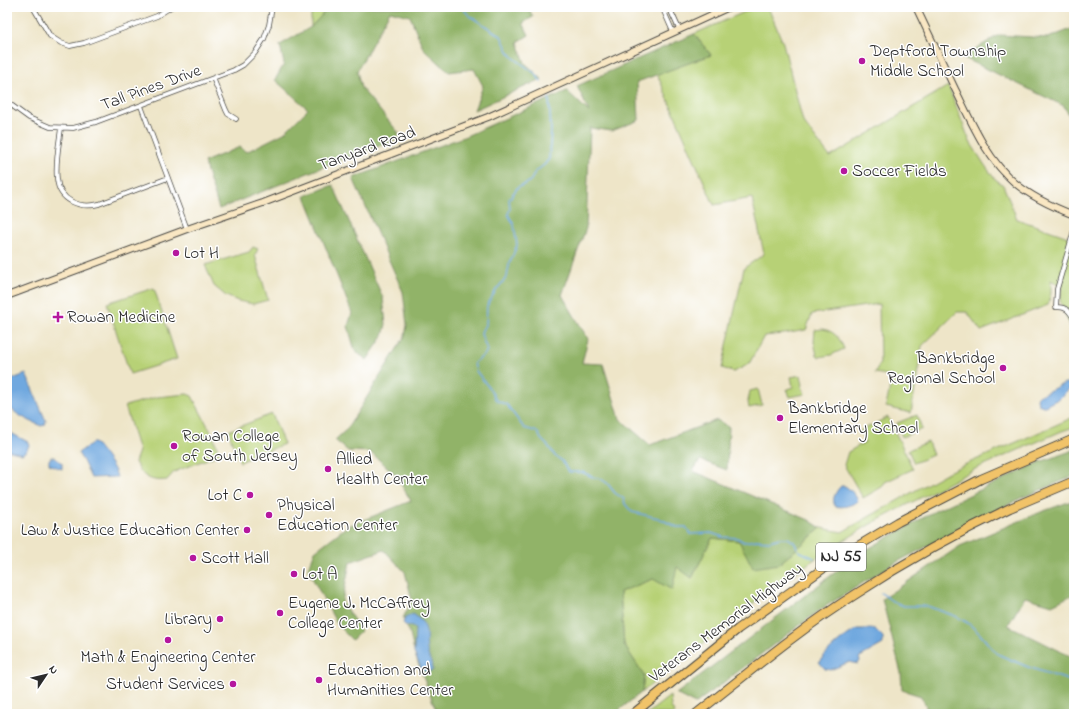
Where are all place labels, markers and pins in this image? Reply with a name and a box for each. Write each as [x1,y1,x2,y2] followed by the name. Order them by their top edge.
[869,39,1006,84] place label: Deptford Township Middle School
[857,56,867,66] marker: Deptford Township Middle School
[852,159,947,184] place label: Soccer Fields
[839,166,849,176] marker: Soccer Fields
[184,241,219,266] place label: Lot H
[171,248,181,258] marker: Lot H
[67,305,176,330] place label: Rowan Medicine
[52,311,64,323] marker: Rowan Medicine
[887,346,995,393] place label: Bankbridge Regional School
[998,363,1008,373] marker: Bankbridge Regional School
[787,396,919,442] place label: Bankbridge Elementary School
[775,413,785,423] marker: Bankbridge Elementary School
[182,424,297,470] place label: Rowan College of South Jersey
[169,441,179,451] marker: Rowan College of South Jersey
[336,447,428,492] place label: Allied Health Center
[323,464,333,474] marker: Allied Health Center
[208,483,242,508] place label: Lot C
[245,490,255,500] marker: Lot C
[277,493,398,538] place label: Physical Education Center
[264,510,274,520] marker: Physical Education Center
[21,518,240,543] place label: Law & Justice Education Center
[242,525,252,535] marker: Law & Justice Education Center
[201,546,269,571] place label: Scott Hall
[188,553,198,563] marker: Scott Hall
[302,562,338,587] place label: Lot A
[289,569,299,579] marker: Lot A
[288,591,430,638] place label: Eugene J. McCaffrey College Center
[165,607,212,633] place label: Library
[275,608,285,618] marker: Eugene J. McCaffrey College Center
[215,614,225,624] marker: Library
[163,635,173,645] marker: Math & Engineering Center
[80,645,256,672] place label: Math & Engineering Center
[327,658,454,703] place label: Education and Humanities Center
[106,672,225,697] place label: Student Services
[314,675,324,685] marker: Education and Humanities Center
[228,679,238,689] marker: Student Services

